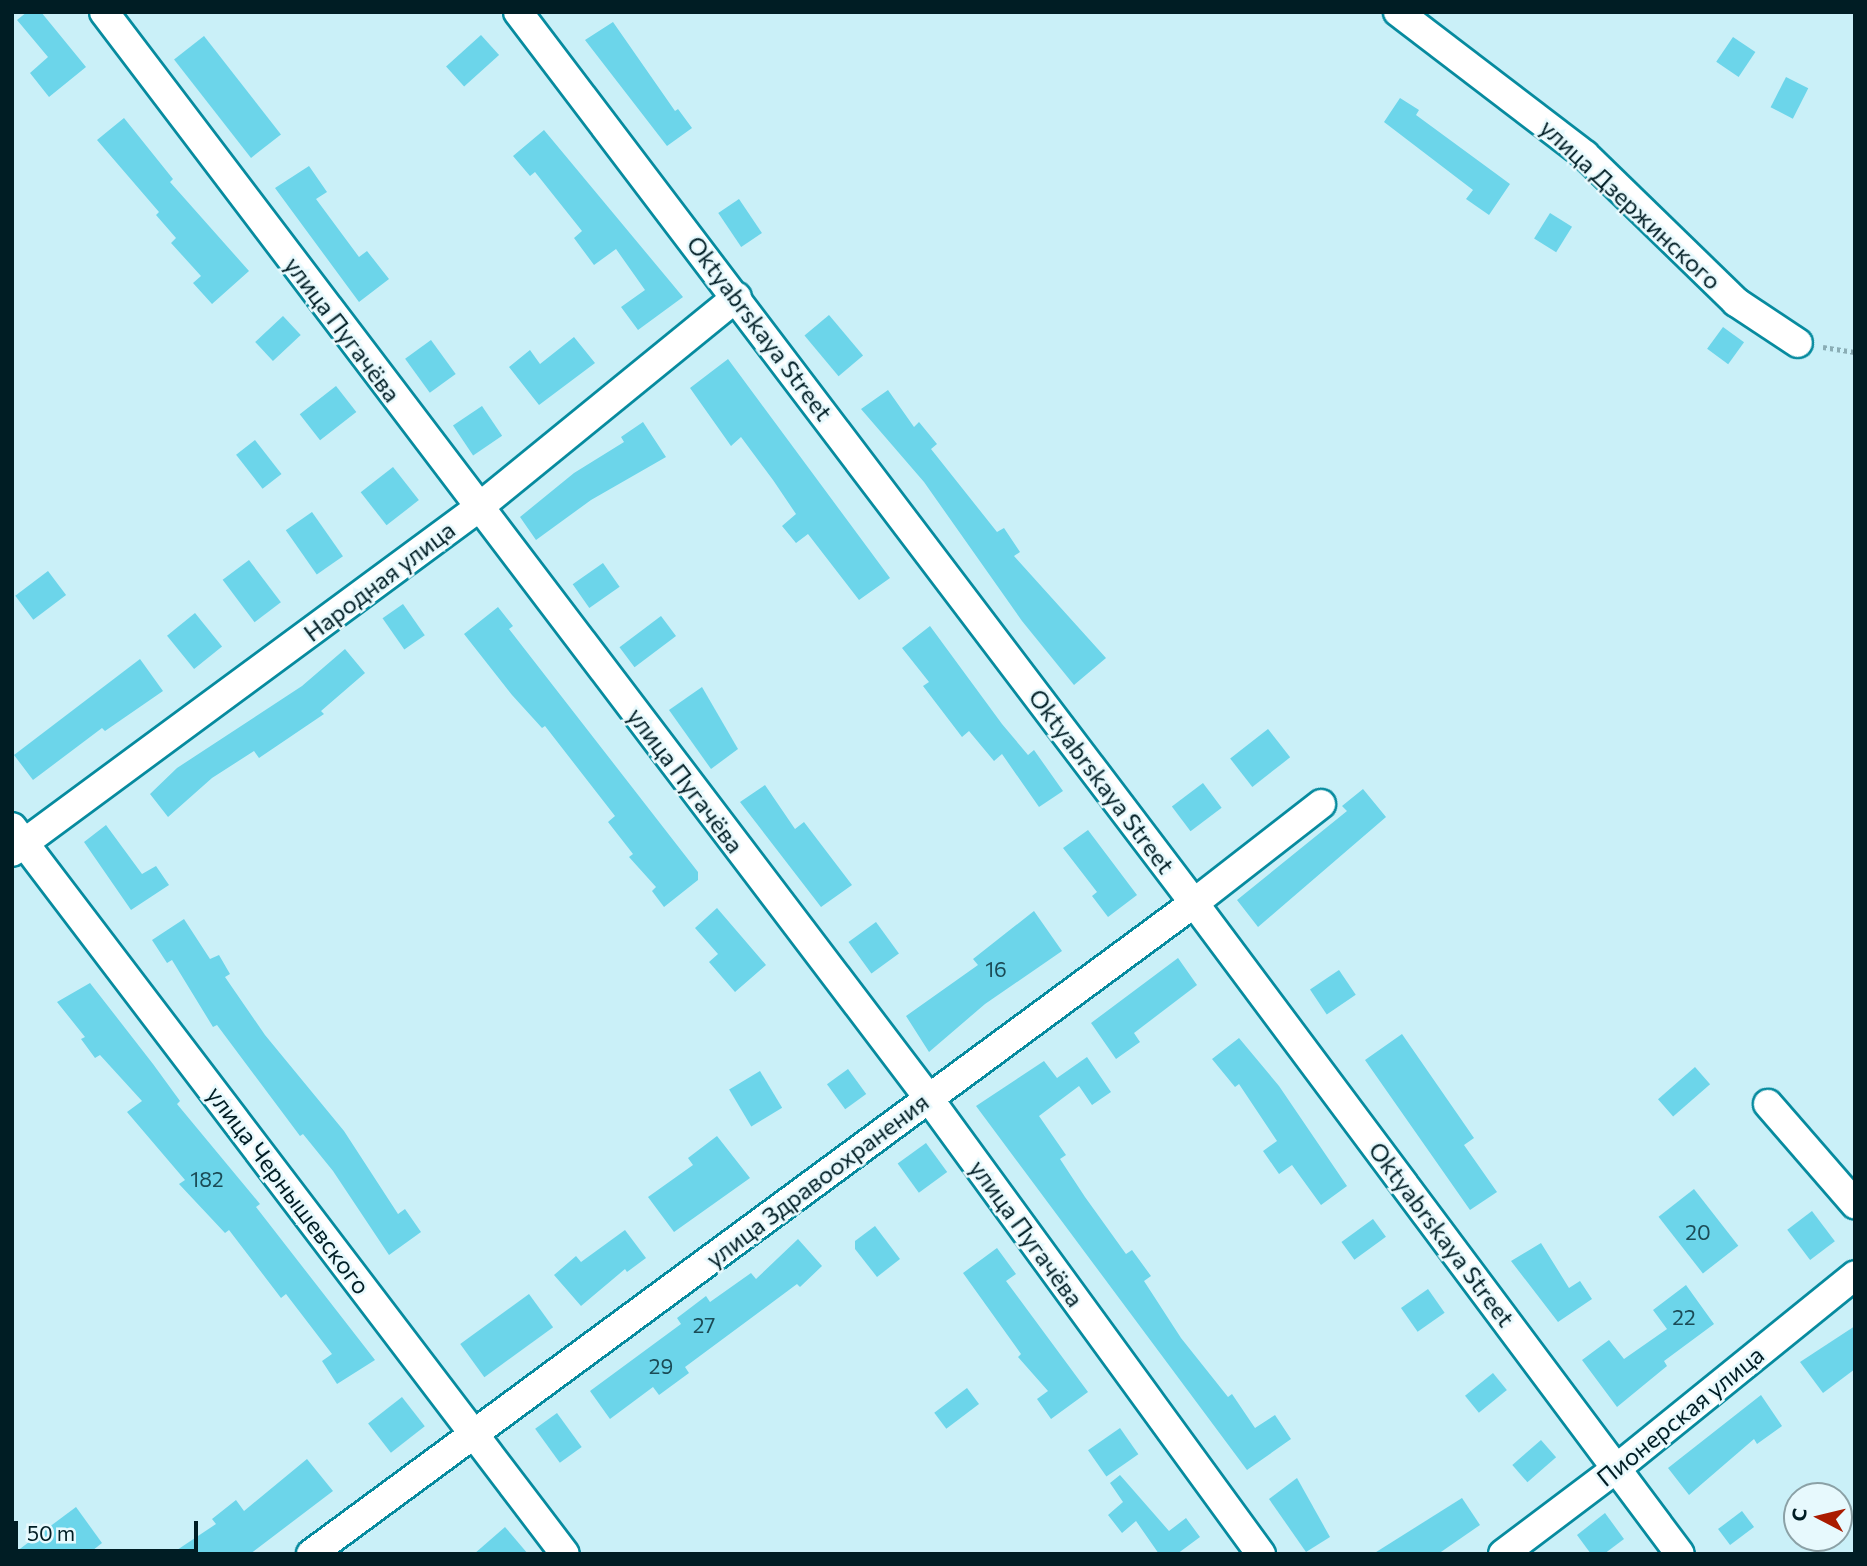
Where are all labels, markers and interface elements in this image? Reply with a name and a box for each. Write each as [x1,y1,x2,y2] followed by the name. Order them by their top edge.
[1535,113,1727,295] street label: улица Дзержинского
[681,230,839,426] street label: Oktyabrskaya Street
[279,251,407,407] street label: улица Пугачёва
[298,515,460,647] street label: Народная улица
[1023,683,1181,879] street label: Oktyabrskaya Street
[622,702,750,858] street label: улица Пугачёва
[985,956,1007,982] house number: 16
[201,1080,377,1300] street label: улица Чернышевского
[700,1087,934,1273] street label: улица Здравоохранения
[1363,1136,1521,1332] street label: Oktyabrskaya Street
[964,1154,1090,1312] street label: улица Пугачёва
[190,1166,224,1192] house number: 182
[1685,1219,1711,1245] house number: 20
[1672,1304,1696,1330] house number: 22
[693,1312,715,1338] house number: 27
[1591,1340,1769,1492] street label: Пионерская улица
[649,1353,673,1379] house number: 29
[1783,1482,1853,1552] north arrow
[18,1506,201,1550] scale bar
[1786,1507,1811,1522] text: С
[27,1520,75,1545] text: 50 m

